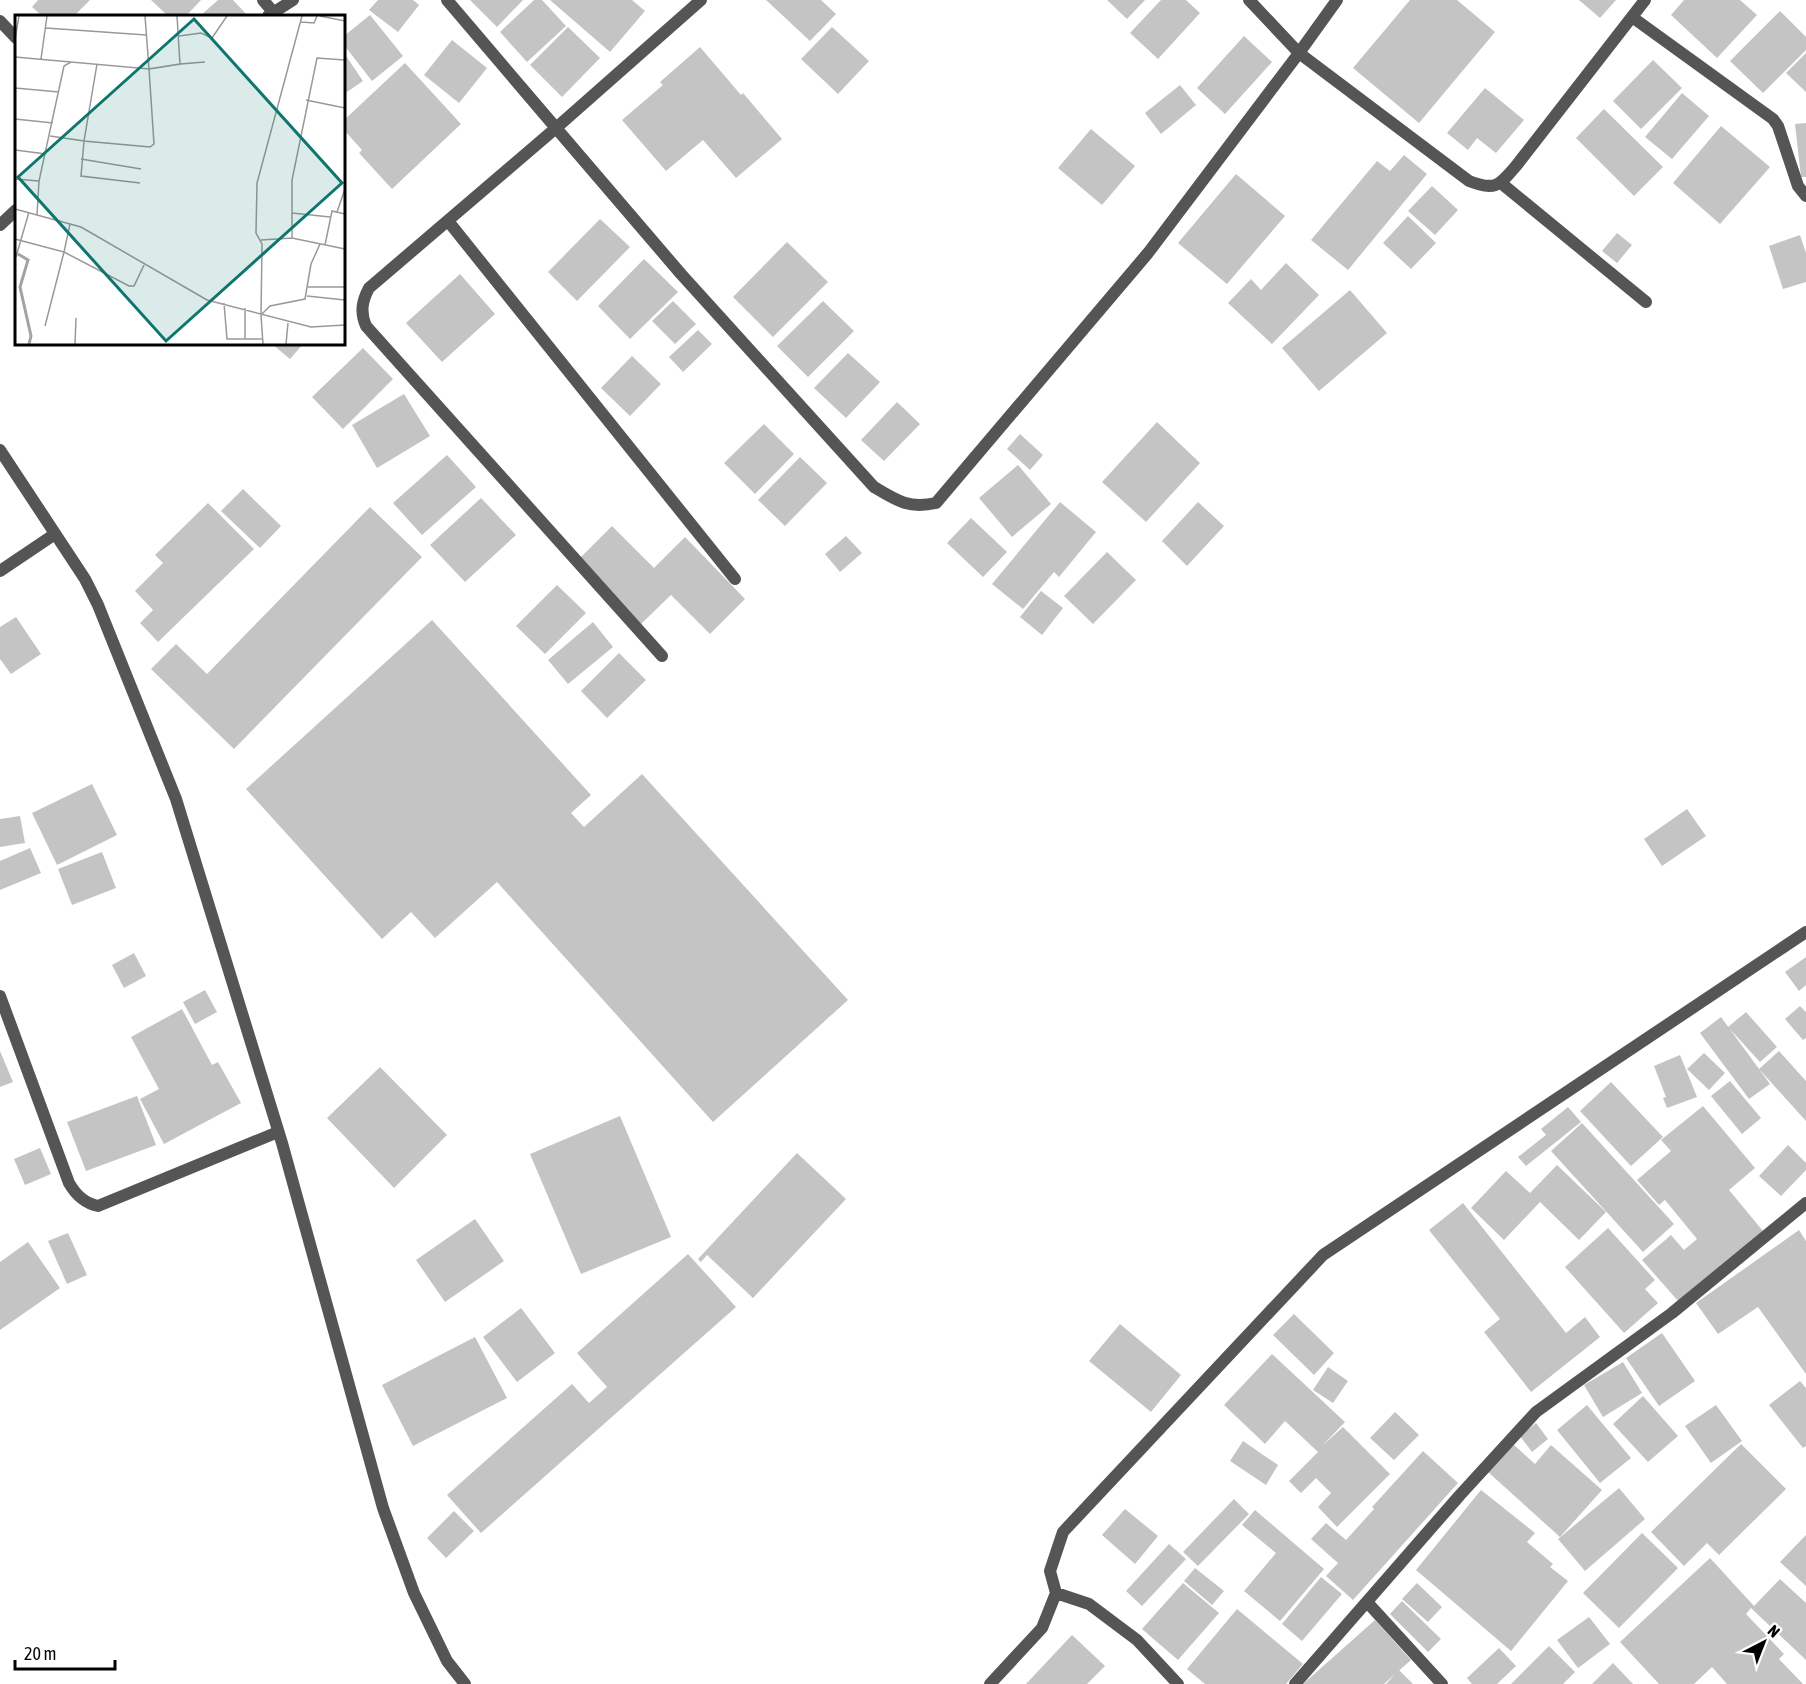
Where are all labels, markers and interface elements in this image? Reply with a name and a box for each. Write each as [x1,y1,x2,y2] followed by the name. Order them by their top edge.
[15,15,345,345] inset map
[1734,1612,1794,1672] north arrow
[1765,1621,1784,1641] text: N
[15,1633,116,1671] scale bar
[24,1643,56,1664] text: 20 m

